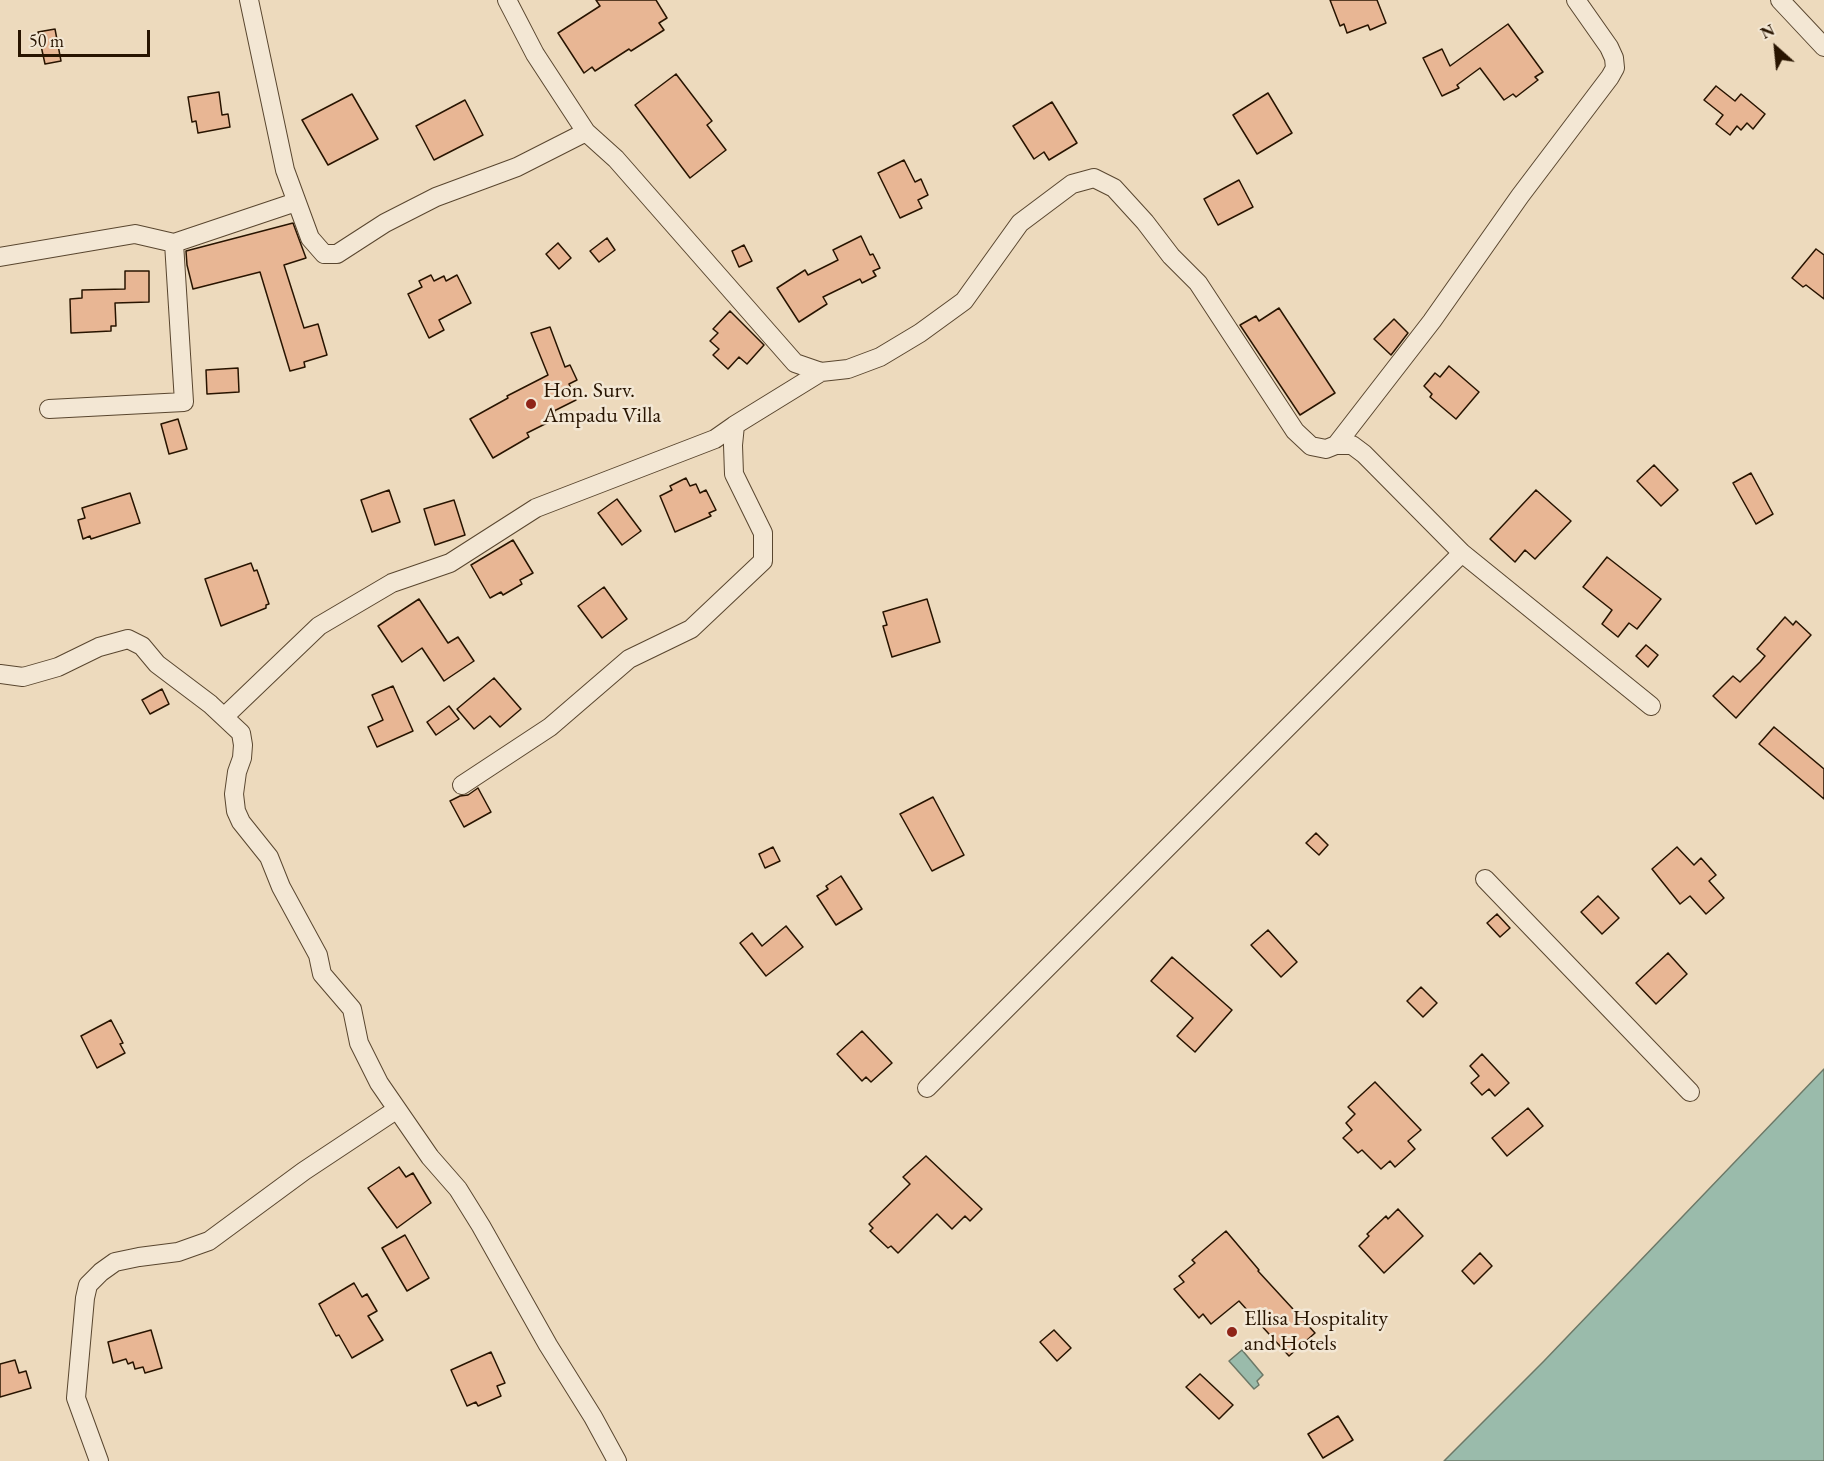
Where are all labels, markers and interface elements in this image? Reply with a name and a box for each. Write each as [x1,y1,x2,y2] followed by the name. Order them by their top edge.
[21,18,153,56] scale bar
[1746,18,1806,78] north arrow
[1757,19,1778,44] text: N
[29,29,64,52] text: 50 m
[543,378,661,430] place label: Hon. Surv. Ampadu Villa
[524,397,538,411] marker: Hon. Surv. Ampadu Villa
[1244,1306,1388,1358] place label: Ellisa Hospitality and Hotels
[1225,1325,1239,1339] marker: Ellisa Hospitality and Hotels

